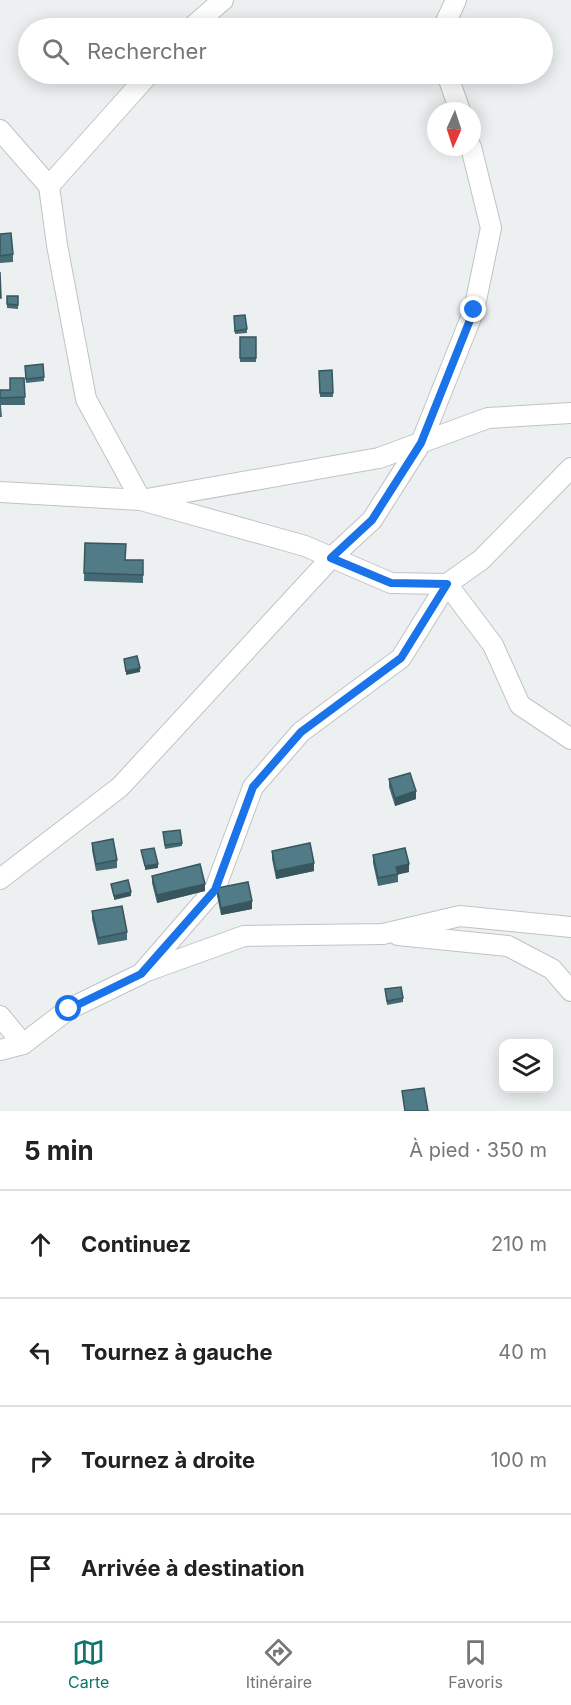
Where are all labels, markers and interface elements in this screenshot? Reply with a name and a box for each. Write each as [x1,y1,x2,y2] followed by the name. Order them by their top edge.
[18,18,553,84] search box
[39,35,72,68] icon: search
[87,38,207,64] text: Rechercher
[427,102,481,156] north arrow
[460,296,486,322] route end
[55,995,81,1021] route start
[499,1039,553,1093] map controls
[499,1039,553,1093] button: layers
[24,1135,94,1166] text: 5 min
[409,1138,547,1162] text: À pied · 350 m
[24,1228,57,1261] icon: ahead
[81,1231,191,1257] text: Continuez
[491,1232,547,1256] text: 210 m
[24,1336,57,1369] icon: left
[81,1339,273,1365] text: Tournez à gauche
[498,1340,547,1364] text: 40 m
[24,1444,57,1477] icon: right
[81,1447,255,1473] text: Tournez à droite
[490,1448,547,1472] text: 100 m
[24,1552,57,1585] icon: arrive
[81,1555,305,1581] text: Arrivée à destination
[68,1636,109,1692] tab: Carte
[246,1636,312,1692] tab: Itinéraire
[448,1636,503,1692] tab: Favoris

